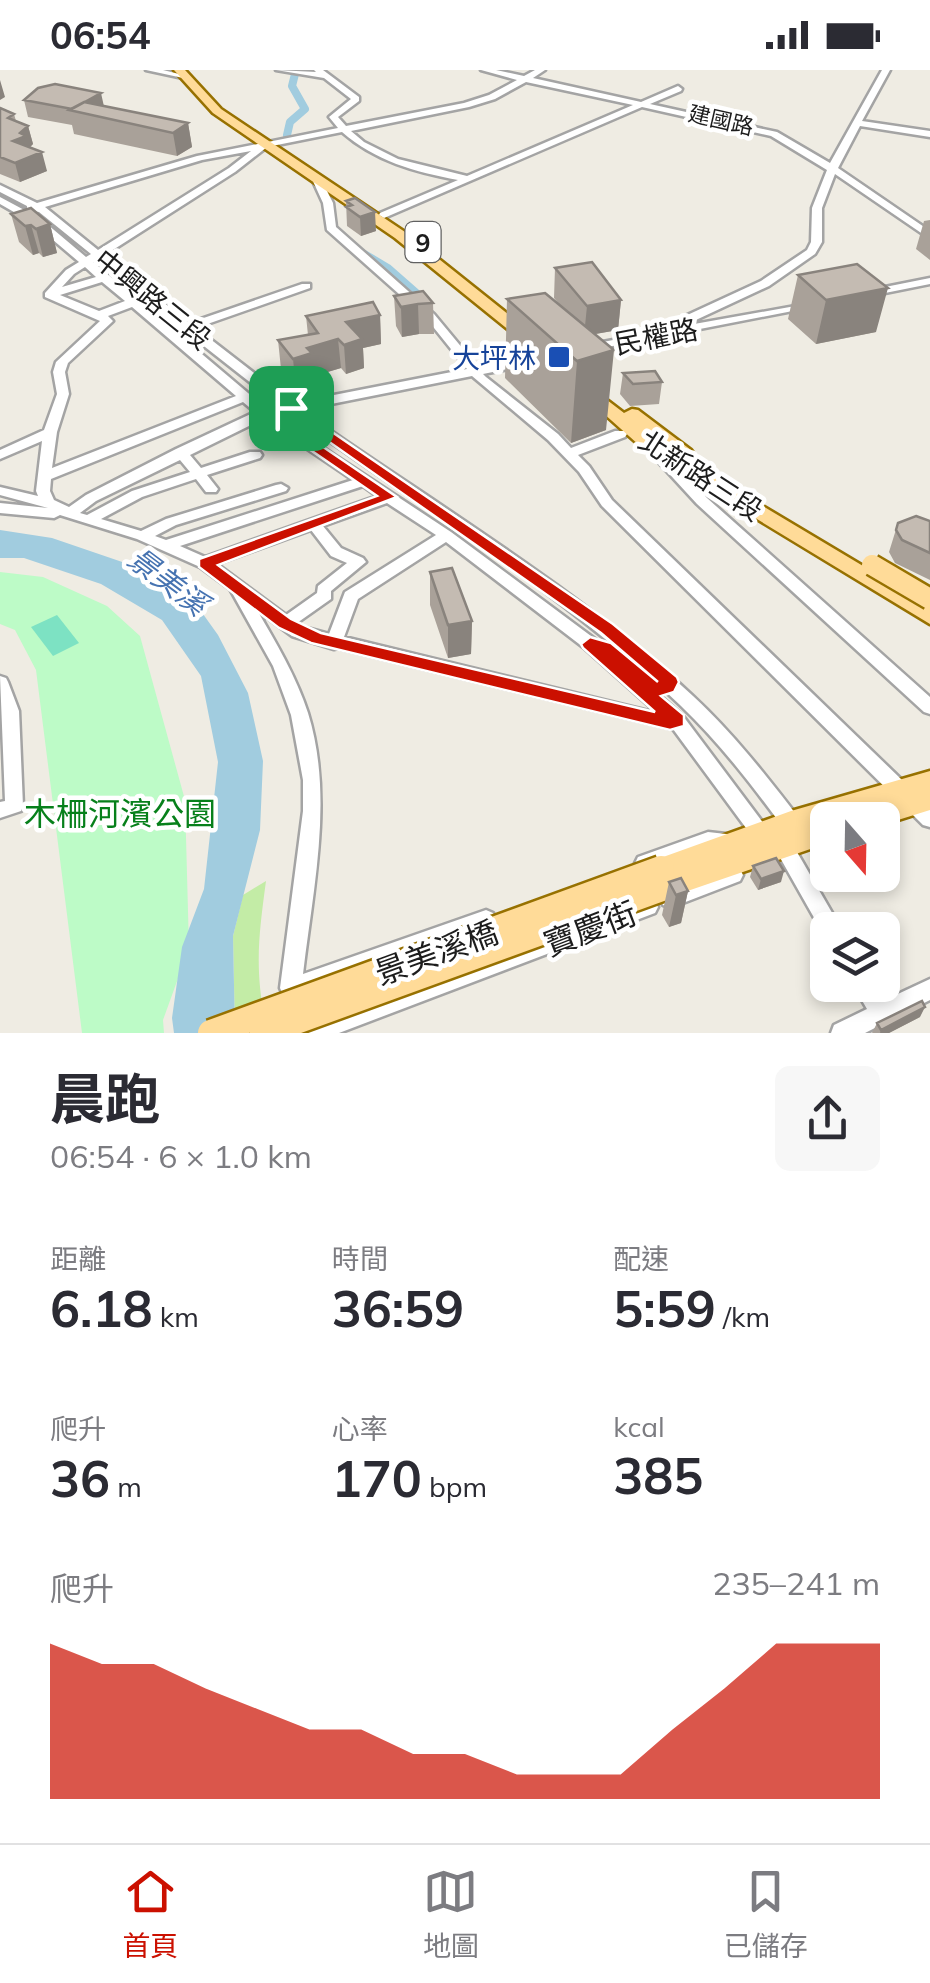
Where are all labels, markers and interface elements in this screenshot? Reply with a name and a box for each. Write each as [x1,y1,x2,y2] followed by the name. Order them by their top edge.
[50,11,151,59] text: 06:54
[686,99,756,141] street label: 建國路
[406,222,440,262] road number: 9
[88,241,218,357] street label: 中興路三段
[611,311,701,361] street label: 民權路
[452,340,536,375] place label: 大坪林
[546,344,572,370] marker: 大坪林
[249,366,334,451] pin
[264,381,319,436] icon: arrive
[633,422,769,528] street label: 北新路三段
[121,539,219,626] water label: 景美溪
[24,793,216,833] park label: 木柵河濱公園
[810,802,900,892] north arrow
[810,802,900,1002] map controls
[538,892,642,964] street label: 寶慶街
[369,911,503,993] street label: 景美溪橋
[810,912,900,1002] button: layers
[50,1064,160,1133] text: 晨跑
[775,1066,880,1171] button: share
[50,1136,312,1176] text: 06:54 · 6 × 1.0 km
[50,1241,106,1276] text: 距離
[332,1241,388,1276] text: 時間
[613,1241,669,1276] text: 配速
[50,1277,152,1340] text: 6.18
[332,1277,464,1340] text: 36:59
[613,1277,716,1340] text: 5:59
[152,1299,199,1334] text: km
[716,1299,770,1334] text: /km
[613,1409,665,1444] text: kcal
[50,1411,106,1446] text: 爬升
[332,1411,388,1446] text: 心率
[613,1444,703,1507] text: 385
[50,1447,110,1510] text: 36
[332,1447,422,1510] text: 170
[110,1469,142,1504] text: m
[422,1469,487,1504] text: bpm
[712,1563,880,1603] text: 235–241 m
[50,1568,114,1608] text: 爬升
[122,1864,178,1964] tab: 首頁
[423,1864,479,1964] tab: 地圖
[724,1864,808,1964] tab: 已儲存

